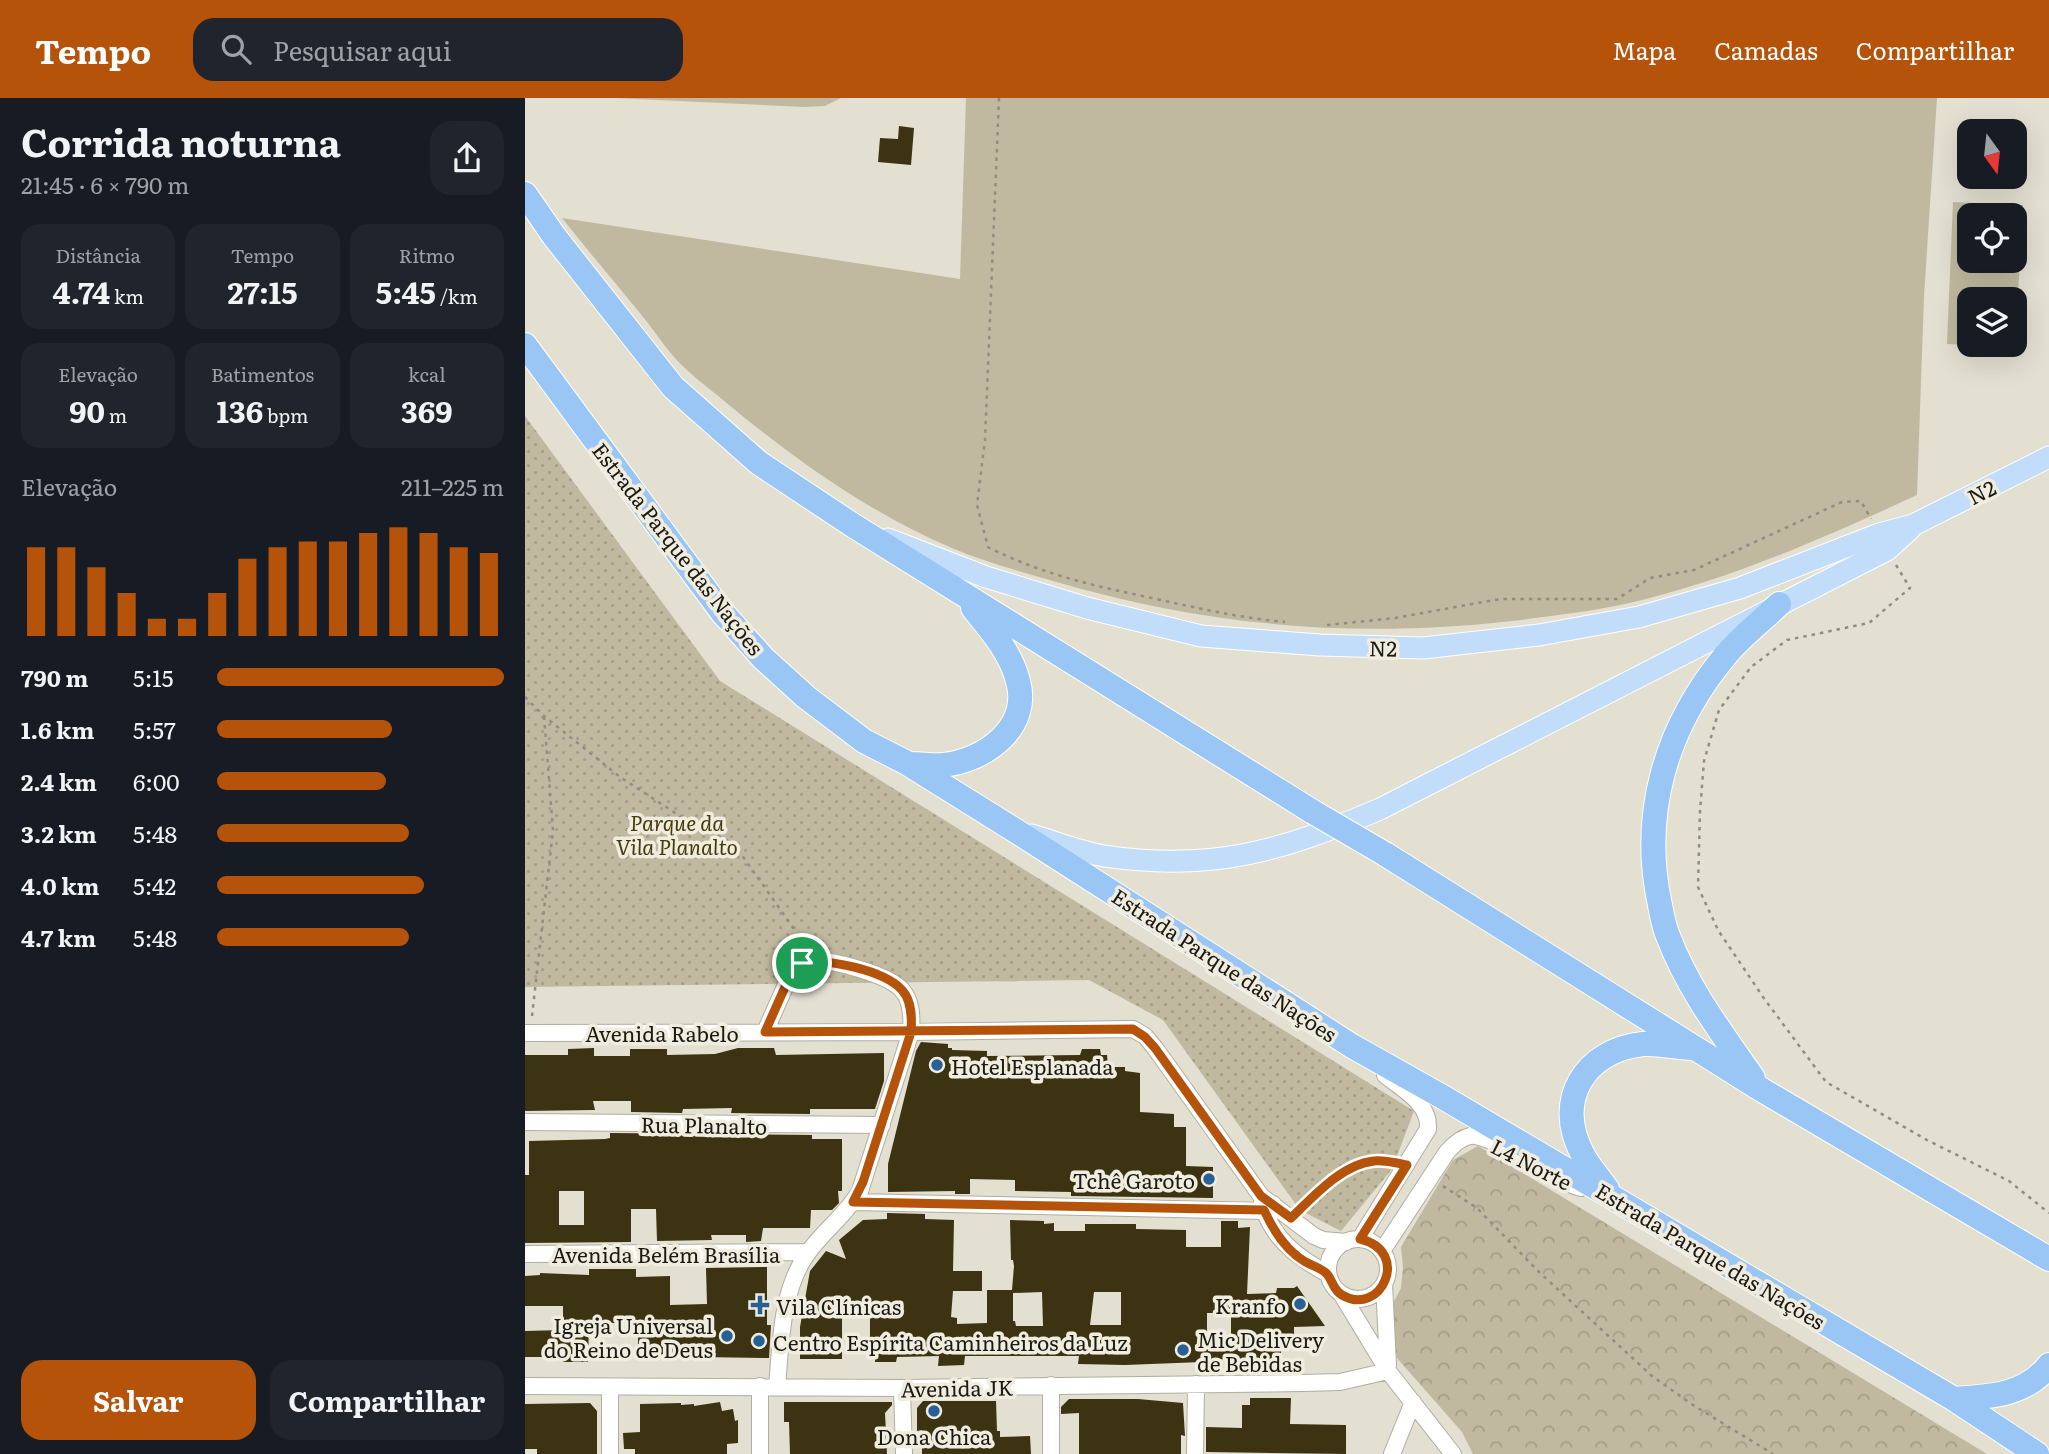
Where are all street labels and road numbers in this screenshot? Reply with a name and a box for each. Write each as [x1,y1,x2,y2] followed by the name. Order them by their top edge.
[586,435,772,661] street label: Estrada Parque das Nações
[1961,471,2001,511] street label: N2
[1369,631,1397,663] street label: N2
[1106,879,1344,1049] street label: Estrada Parque das Nações
[585,1017,739,1048] street label: Avenida Rabelo
[640,1107,768,1141] street label: Rua Planalto
[1486,1129,1578,1197] street label: L4 Norte
[1590,1174,1832,1336] street label: Estrada Parque das Nações
[552,1238,781,1269] street label: Avenida Belém Brasília
[900,1371,1014,1403] street label: Avenida JK

